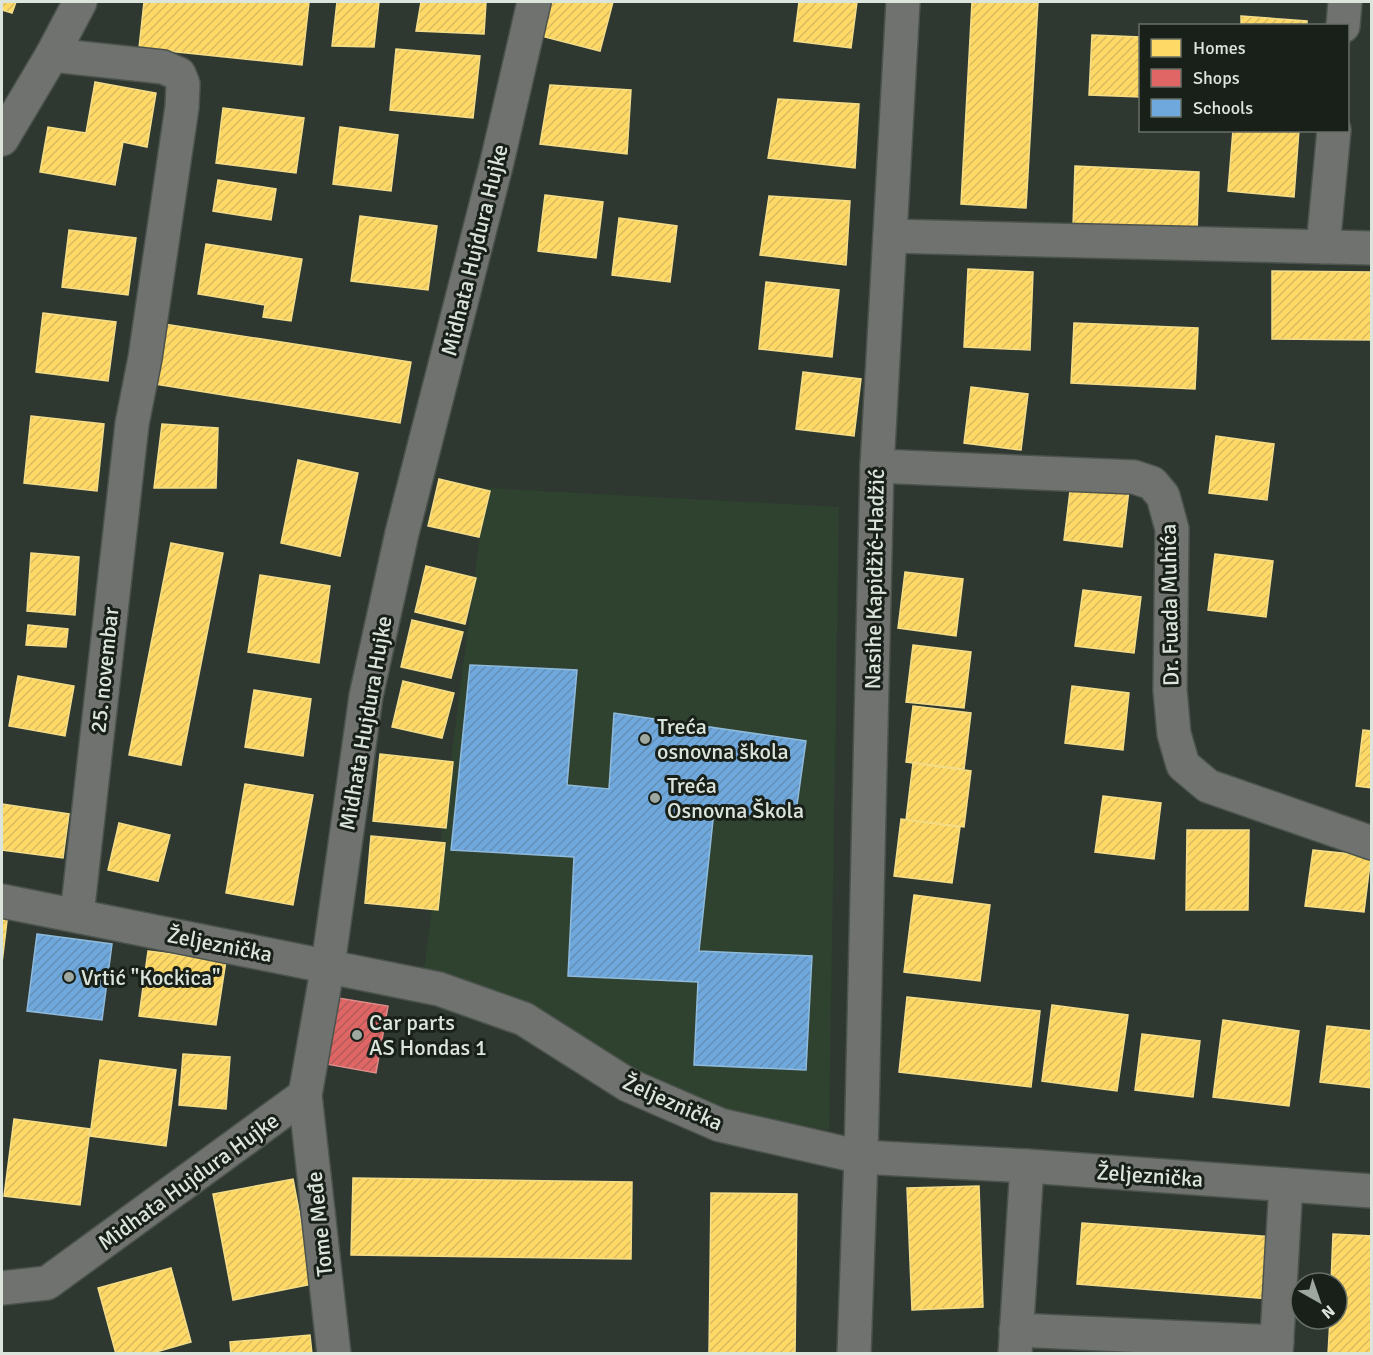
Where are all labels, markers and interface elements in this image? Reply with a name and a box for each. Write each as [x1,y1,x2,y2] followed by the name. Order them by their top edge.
[1139,24,1349,132] legend
[1193,37,1246,59] text: Homes
[1193,67,1240,89] text: Shops
[1193,97,1253,119] text: Schools
[435,142,514,359] street label: Midhata Hujdura Hujke
[859,468,890,690] street label: Nasihe Kapidžić-Hadžić
[1155,524,1184,686] street label: Dr. Fuada Muhića
[84,606,125,734] street label: 25. novembar
[333,614,398,832] street label: Midhata Hujdura Hujke
[657,713,789,765] place label: Treća osnovna škola
[638,732,652,746] marker: Treća osnovna škola
[667,772,804,824] place label: Treća Osnovna Škola
[648,791,662,805] marker: Treća Osnovna Škola
[165,921,275,968] street label: Željeznička
[81,964,221,991] place label: Vrtić "Kockica"
[62,970,76,984] marker: Vrtić "Kockica"
[369,1009,487,1061] place label: Car parts AS Hondas 1
[350,1028,364,1042] marker: Car parts AS Hondas 1
[619,1068,727,1136] street label: Željeznička
[93,1107,284,1256] street label: Midhata Hujdura Hujke
[1096,1158,1204,1193] street label: Željeznička
[301,1170,338,1278] street label: Tome Međe
[1289,1271,1349,1331] north arrow
[1317,1300,1339,1323] text: N

